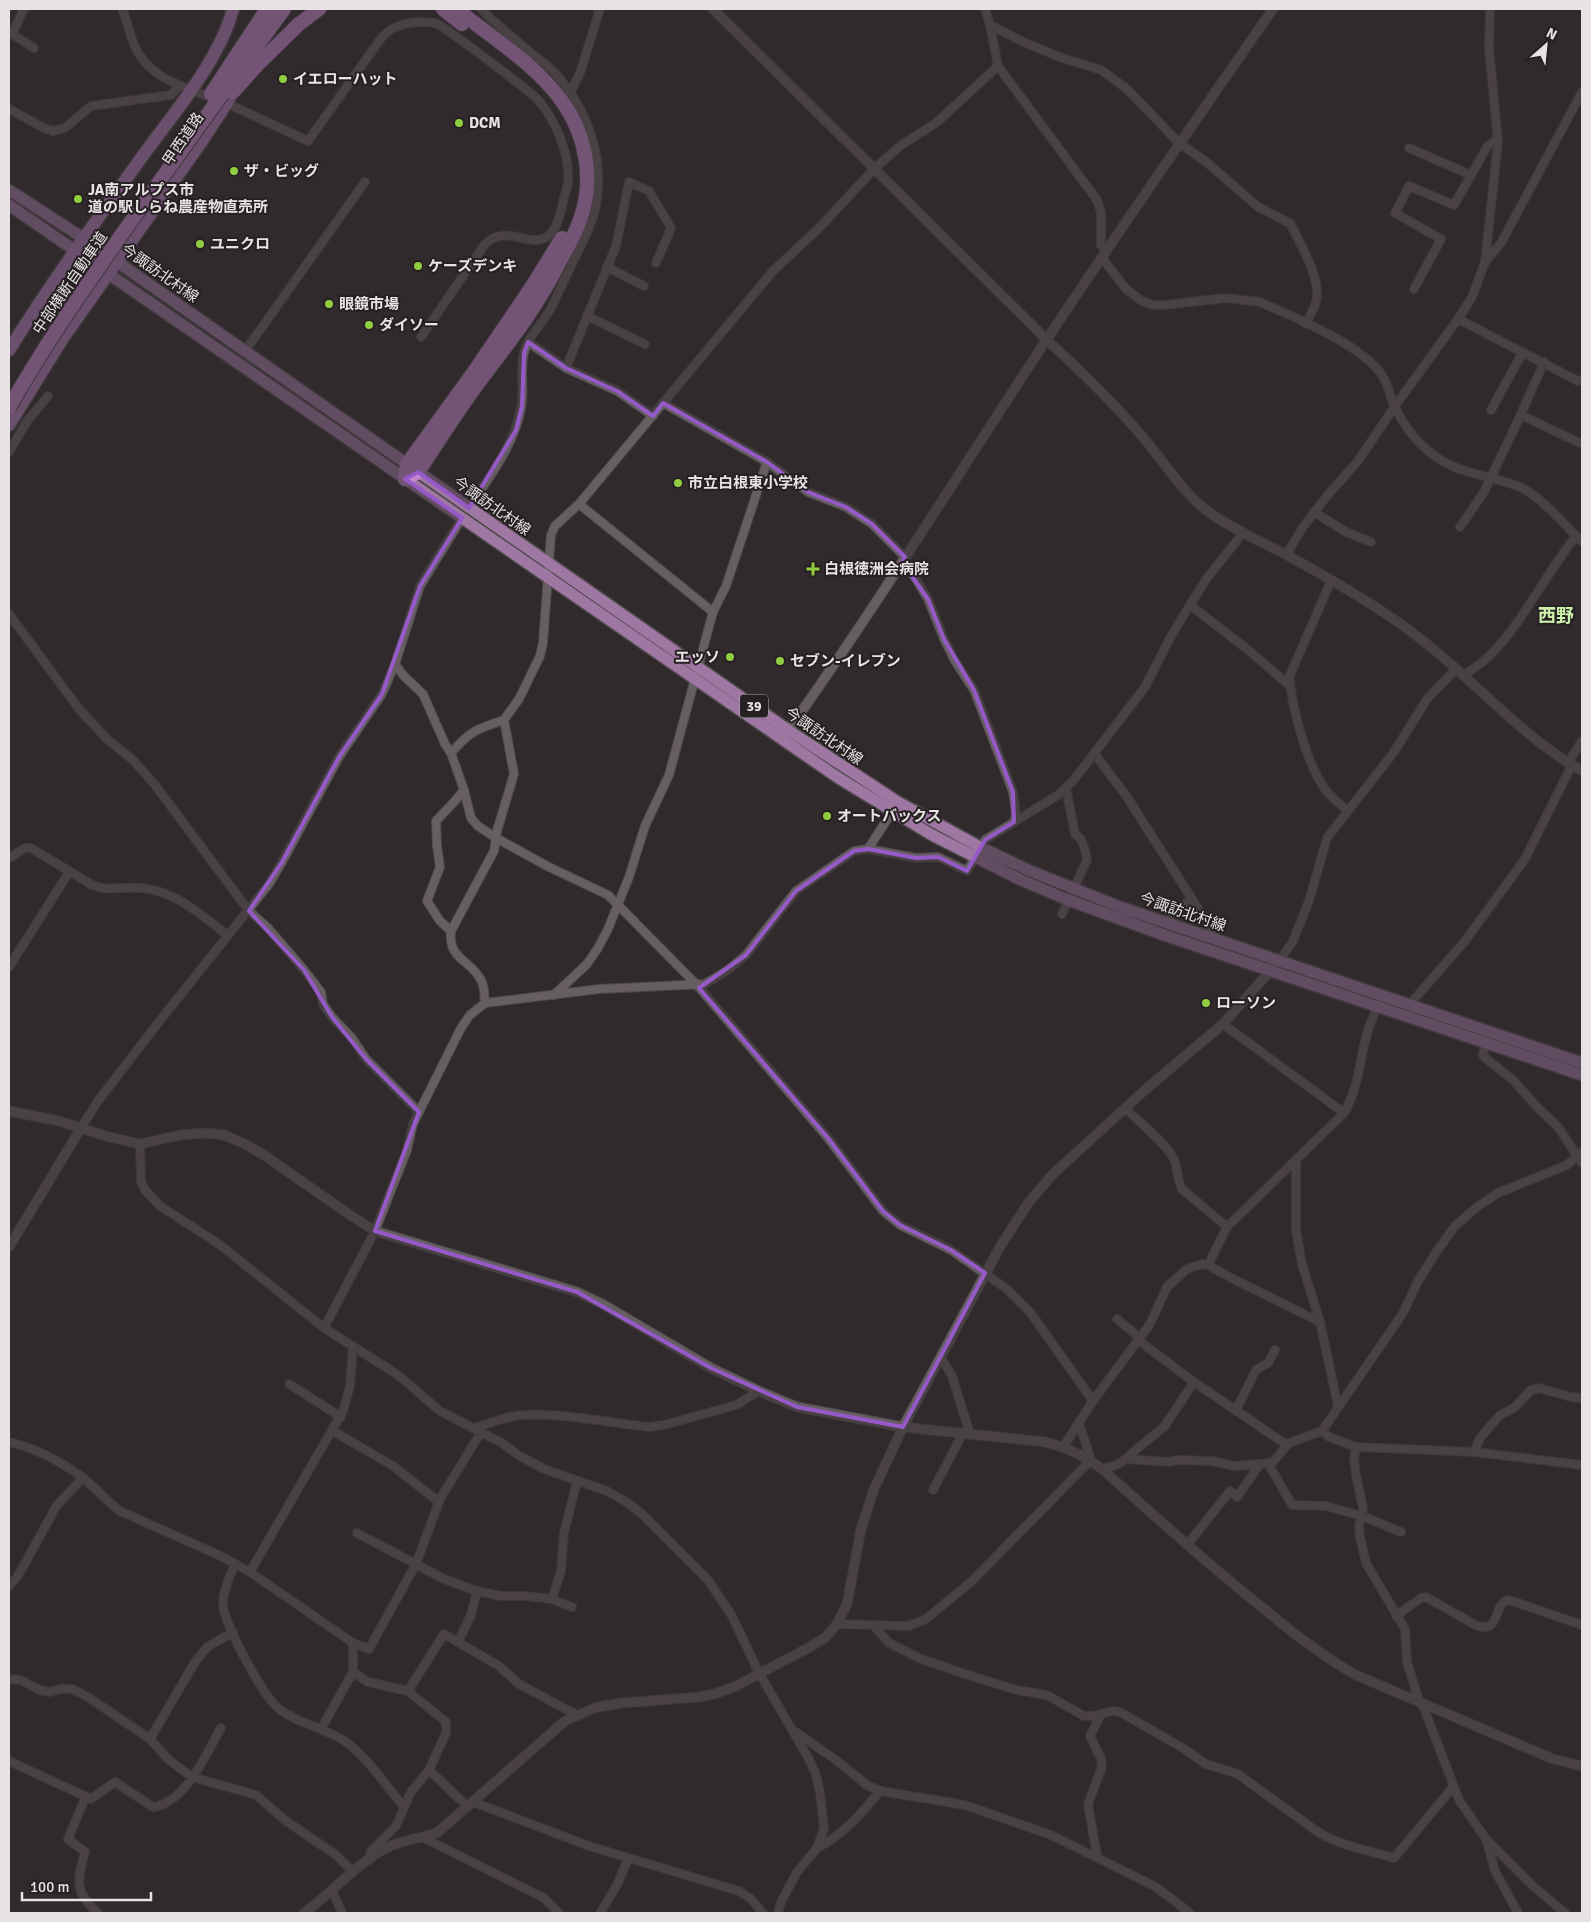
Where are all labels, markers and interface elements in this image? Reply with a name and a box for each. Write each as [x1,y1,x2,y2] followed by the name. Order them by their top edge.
[1521,20,1571,70] north arrow
[1543,24,1560,44] text: N
[293,70,398,88] place label: イエローハット
[277,73,289,85] marker: イエローハット
[159,109,207,169] street label: 甲西道路
[469,114,501,132] place label: DCM
[453,117,465,129] marker: DCM
[244,162,319,180] place label: ザ・ビッグ
[228,165,240,177] marker: ザ・ビッグ
[88,181,268,216] place label: JA南アルプス市 道の駅しらね農産物直売所
[72,193,84,205] marker: JA南アルプス市 道の駅しらね農産物直売所
[29,228,111,338] street label: 中部横断自動車道
[210,235,270,253] place label: ユニクロ
[194,238,206,250] marker: ユニクロ
[118,240,202,306] street label: 今諏訪北村線
[428,257,517,275] place label: ケーズデンキ
[412,260,424,272] marker: ケーズデンキ
[339,295,399,313] place label: 眼鏡市場
[323,298,335,310] marker: 眼鏡市場
[379,316,439,334] place label: ダイソー
[363,319,375,331] marker: ダイソー
[450,473,534,539] street label: 今諏訪北村線
[688,474,808,492] place label: 市立白根東小学校
[672,477,684,489] marker: 市立白根東小学校
[824,560,929,578] place label: 白根徳洲会病院
[806,562,820,576] marker: 白根徳洲会病院
[1538,605,1574,627] district label: 西野
[675,648,720,666] place label: エッソ
[724,651,736,663] marker: エッソ
[790,652,901,670] place label: セブン-イレブン
[774,655,786,667] marker: セブン-イレブン
[740,694,768,718] road number: 39
[782,703,866,769] street label: 今諏訪北村線
[837,807,942,825] place label: オートバックス
[821,810,833,822] marker: オートバックス
[1138,889,1228,935] street label: 今諏訪北村線
[1216,994,1276,1012] place label: ローソン
[1200,997,1212,1009] marker: ローソン
[22,1870,151,1902] scale bar
[30,1878,70,1896] text: 100 m

